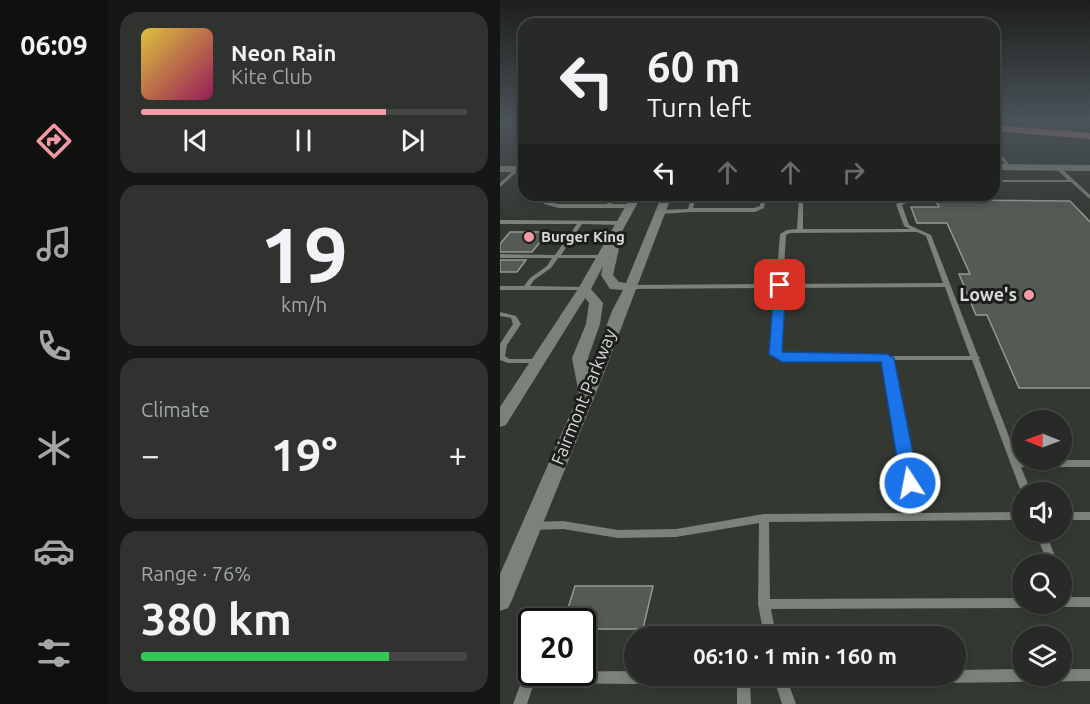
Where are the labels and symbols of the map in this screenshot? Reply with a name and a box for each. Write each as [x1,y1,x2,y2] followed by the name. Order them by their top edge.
[541,228,625,245] place label: Burger King
[522,230,536,244] marker: Burger King
[754,259,805,310] pin
[959,284,1017,304] place label: Lowe's
[1022,288,1036,302] marker: Lowe's
[547,326,620,467] street label: Fairmont Parkway
[1012,410,1072,470] north arrow
[878,451,942,515] position arrow
[518,608,596,686] speed limit sign: 20

